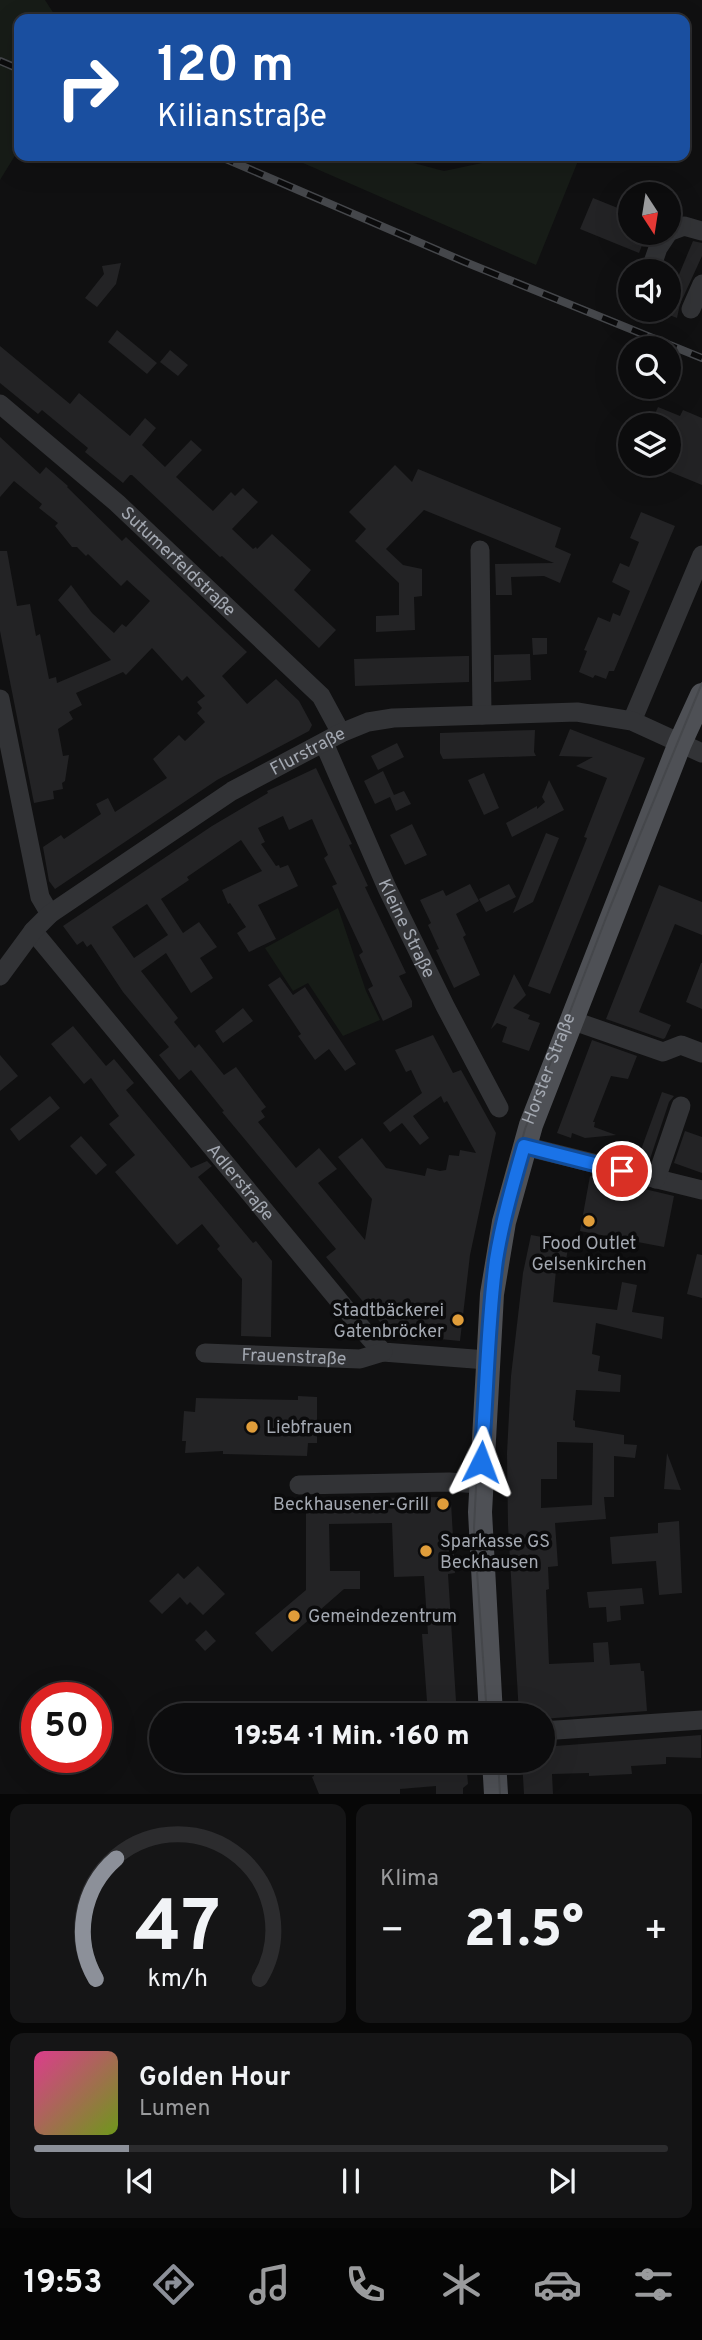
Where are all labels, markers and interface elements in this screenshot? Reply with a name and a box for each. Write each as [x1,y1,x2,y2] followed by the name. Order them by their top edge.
[157,37,294,99] text: 120 m
[42,42,133,133] icon: right
[157,98,327,138] text: Kilianstraße
[618,182,681,245] north arrow
[618,182,681,476] map controls
[618,259,681,322] button: sound
[618,336,681,399] button: search
[618,413,681,476] button: layers
[115,502,240,622] street label: Sutumerfeldstraße
[267,723,350,782] street label: Flurstraße
[372,876,440,982] street label: Kleine Straße
[518,1010,581,1128] street label: Horster Straße
[201,1140,278,1227] street label: Adlerstraße
[592,1141,652,1201] pin
[603,1152,641,1190] icon: arrive
[581,1213,597,1229] marker: Food Outlet Gelsenkirchen
[531,1233,647,1277] place label: Food Outlet Gelsenkirchen
[332,1300,444,1344] place label: Stadtbäckerei Gatenbröcker
[450,1312,466,1328] marker: Stadtbäckerei Gatenbröcker
[241,1344,347,1371] street label: Frauenstraße
[266,1417,352,1440] place label: Liebfrauen
[244,1419,260,1435] marker: Liebfrauen
[444,1425,518,1499] position arrow
[273,1494,429,1517] place label: Beckhausener-Grill
[435,1496,451,1512] marker: Beckhausener-Grill
[440,1531,550,1575] place label: Sparkasse GS Beckhausen
[418,1543,434,1559] marker: Sparkasse GS Beckhausen
[308,1606,457,1629] place label: Gemeindezentrum
[286,1608,302,1624] marker: Gemeindezentrum
[21,1682,112,1773] speed limit sign: 50
[235,1721,469,1754] text: 19:54 · 1 Min. · 160 m
[380,1865,439,1894] text: Klima
[135,1886,221,1978] text: 47
[464,1899,584,1965] text: 21.5°
[380,1908,405,1957] text: −
[643,1908,668,1957] text: +
[148,1964,208,1996] text: km/h
[139,2062,290,2095] text: Golden Hour
[139,2095,210,2124] text: Lumen
[121,2162,159,2200] icon: previous
[332,2162,370,2200] icon: pause
[543,2162,581,2200] icon: next
[149,2260,198,2309] icon: directions
[245,2260,294,2309] icon: music
[341,2260,390,2309] icon: phone
[437,2260,486,2309] icon: climate
[533,2260,582,2309] icon: car
[629,2260,678,2309] icon: filters
[24,2264,102,2304] text: 19:53

